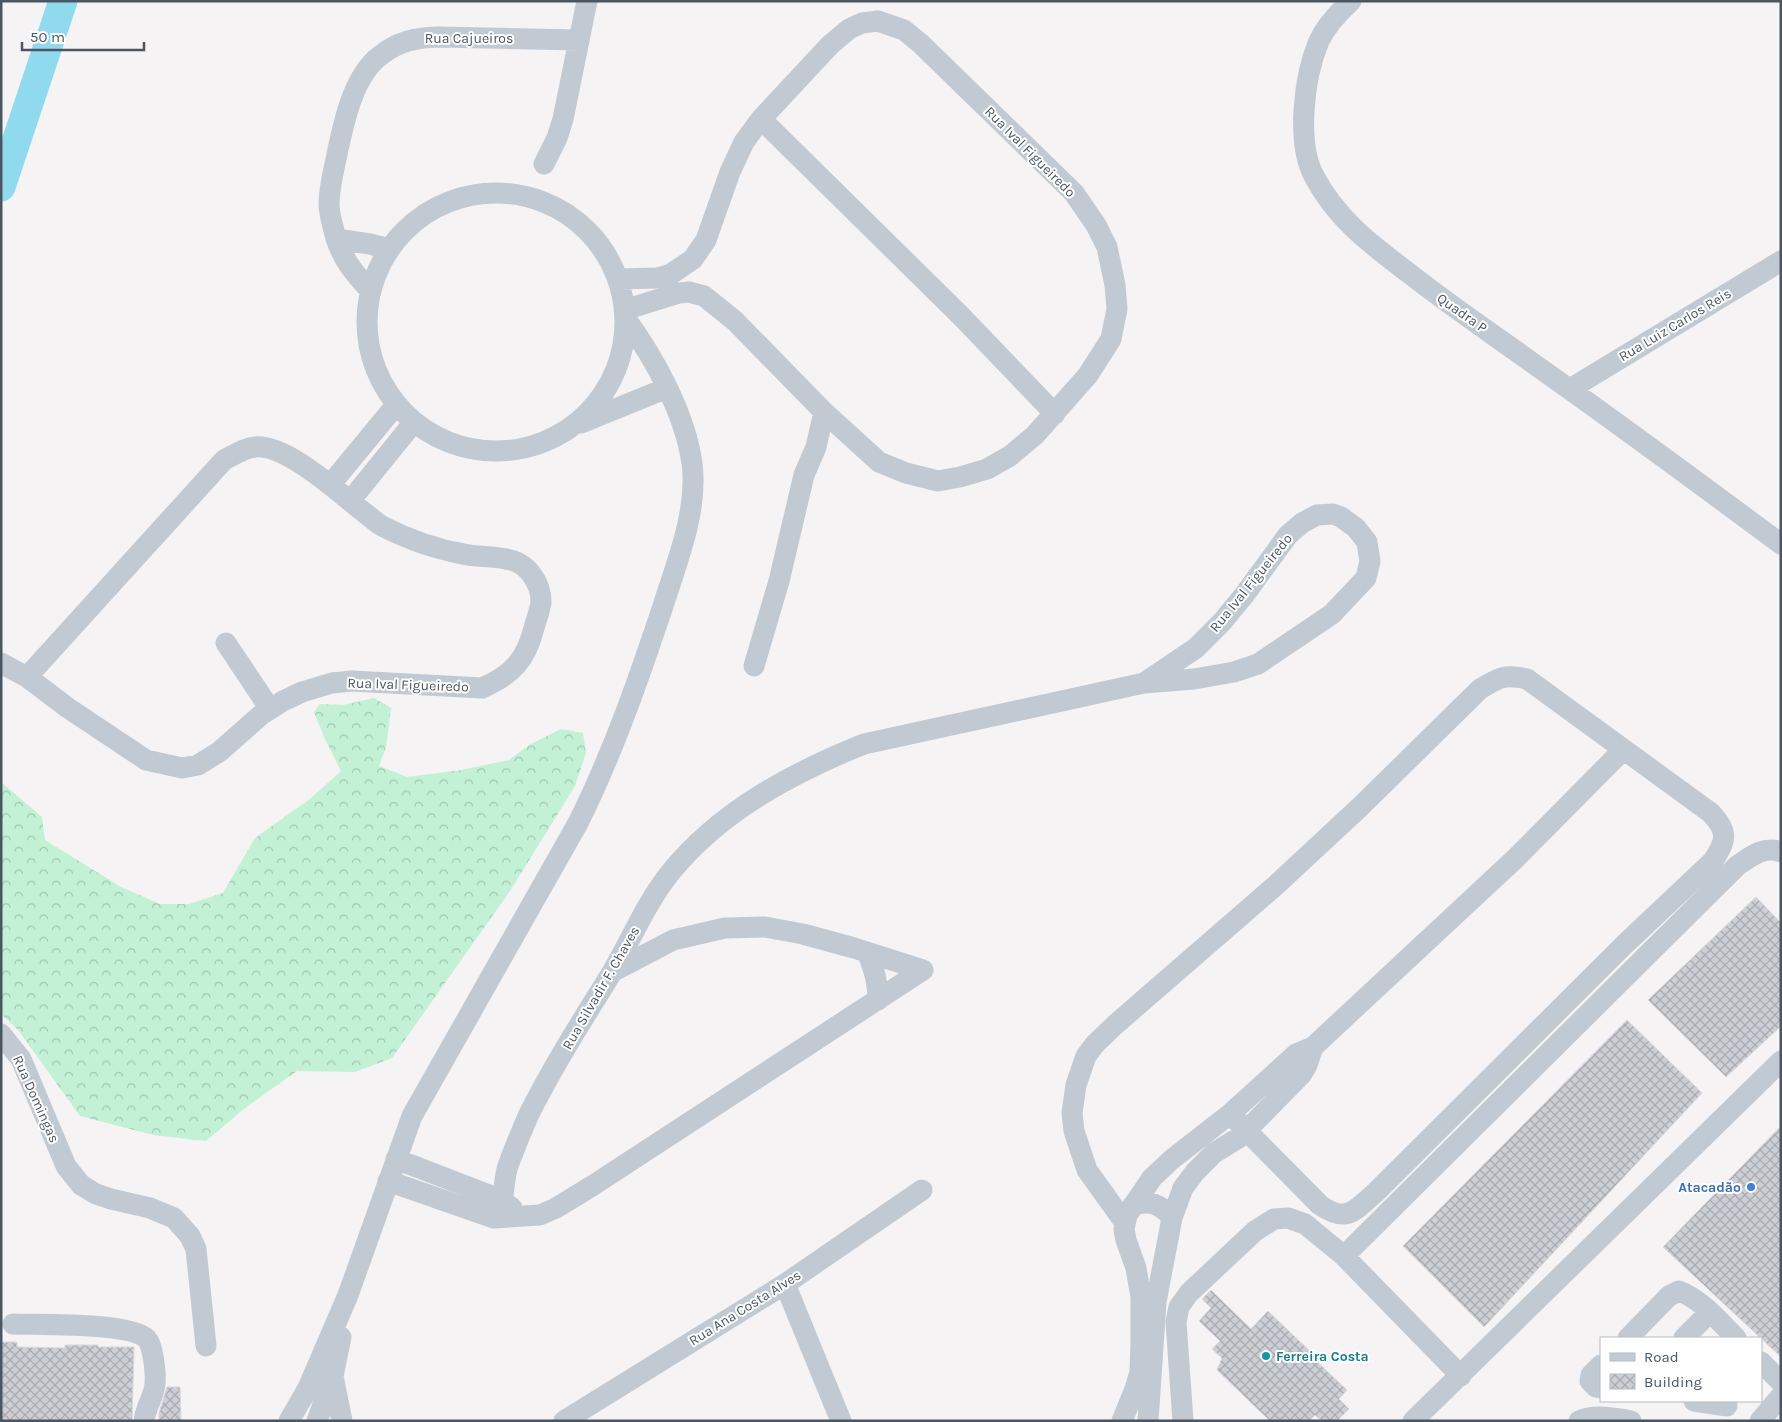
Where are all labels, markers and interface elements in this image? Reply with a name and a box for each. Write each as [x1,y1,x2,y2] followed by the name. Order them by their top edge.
[22,20,145,52] scale bar
[30,28,65,46] text: 50 m
[425,30,513,47] street label: Rua Cajueiros
[981,103,1079,201] street label: Rua Ival Figueiredo
[1616,285,1734,365] street label: Rua Luiz Carlos Reis
[1434,290,1491,337] street label: Quadra P
[1206,530,1296,636] street label: Rua Ival Figueiredo
[347,674,469,696] street label: Rua Ival Figueiredo
[559,923,643,1053] street label: Rua Silvadir F. Chaves
[9,1053,63,1145] street label: Rua Domingas
[1678,1179,1741,1196] place label: Atacadão
[1745,1181,1757,1193] marker: Atacadão
[686,1267,804,1349] street label: Rua Ana Costa Alves
[1600,1337,1762,1402] legend
[1276,1348,1369,1365] place label: Ferreira Costa
[1644,1348,1679,1366] text: Road
[1260,1350,1272,1362] marker: Ferreira Costa
[1644,1373,1702,1391] text: Building

